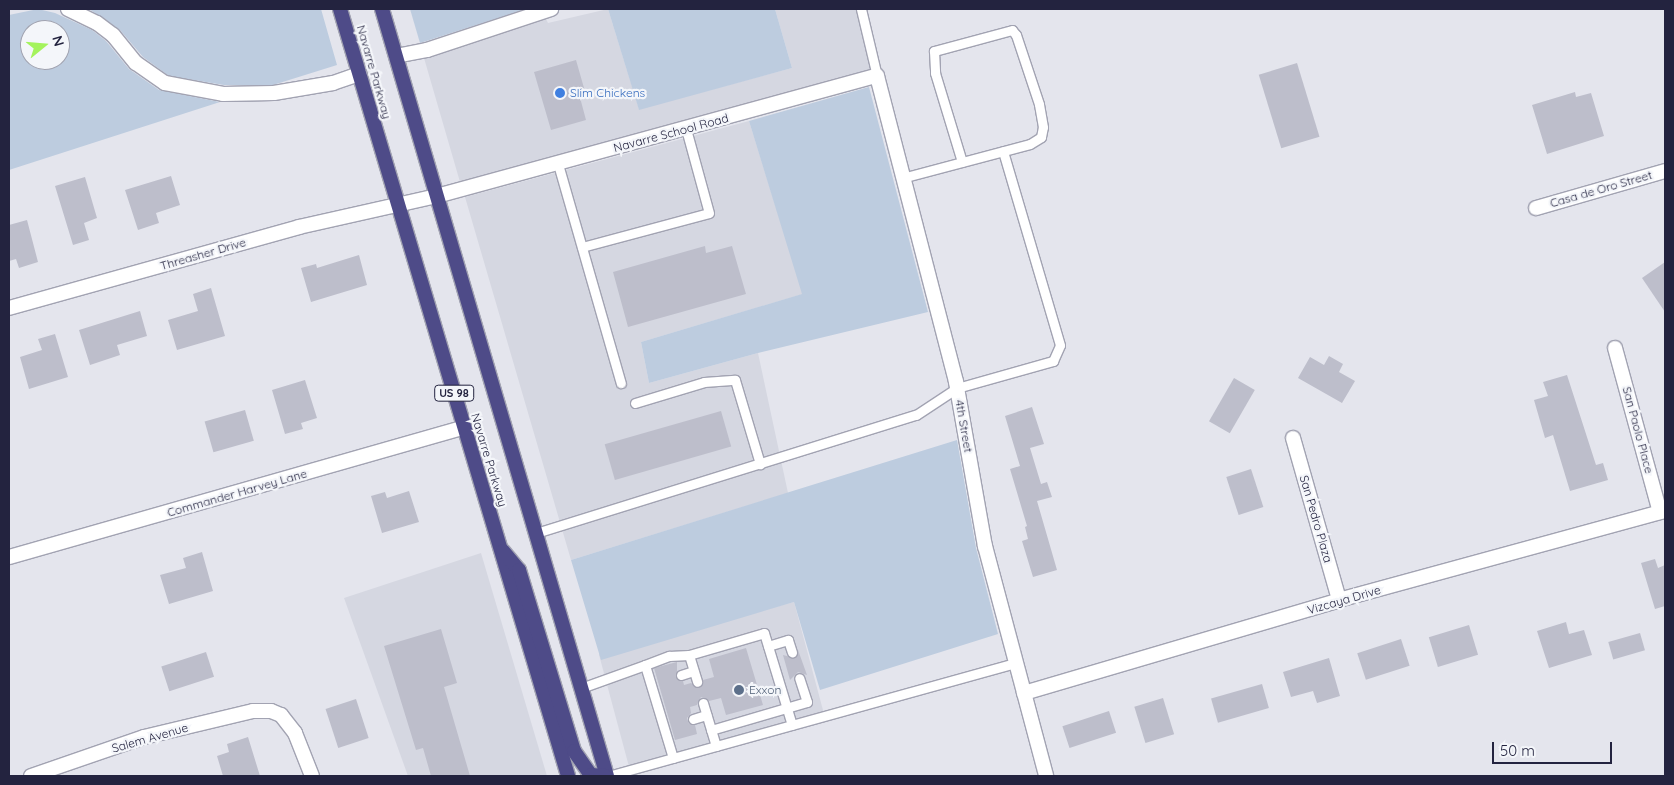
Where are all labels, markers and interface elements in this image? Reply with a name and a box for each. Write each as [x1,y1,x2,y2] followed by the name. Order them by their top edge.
[20,20,70,70] north arrow
[354,23,394,121] street label: Navarre Parkway
[48,33,68,48] text: N
[570,86,645,100] place label: Slim Chickens
[554,87,566,99] marker: Slim Chickens
[612,111,730,155] street label: Navarre School Road
[1548,168,1654,210] street label: Casa de Oro Street
[158,235,248,273] street label: Threasher Drive
[434,384,474,402] road number: US 98
[1620,385,1656,475] street label: San Paolo Place
[952,399,976,453] street label: 4th Street
[468,411,510,509] street label: Navarre Parkway
[165,466,309,520] street label: Commander Harvey Lane
[1297,474,1335,564] street label: San Pedro Plaza
[1306,583,1382,617] street label: Vizcaya Drive
[749,683,781,697] place label: Exxon
[733,684,745,696] marker: Exxon
[110,720,190,756] street label: Salem Avenue
[1494,732,1614,764] scale bar
[1500,741,1535,760] text: 50 m

